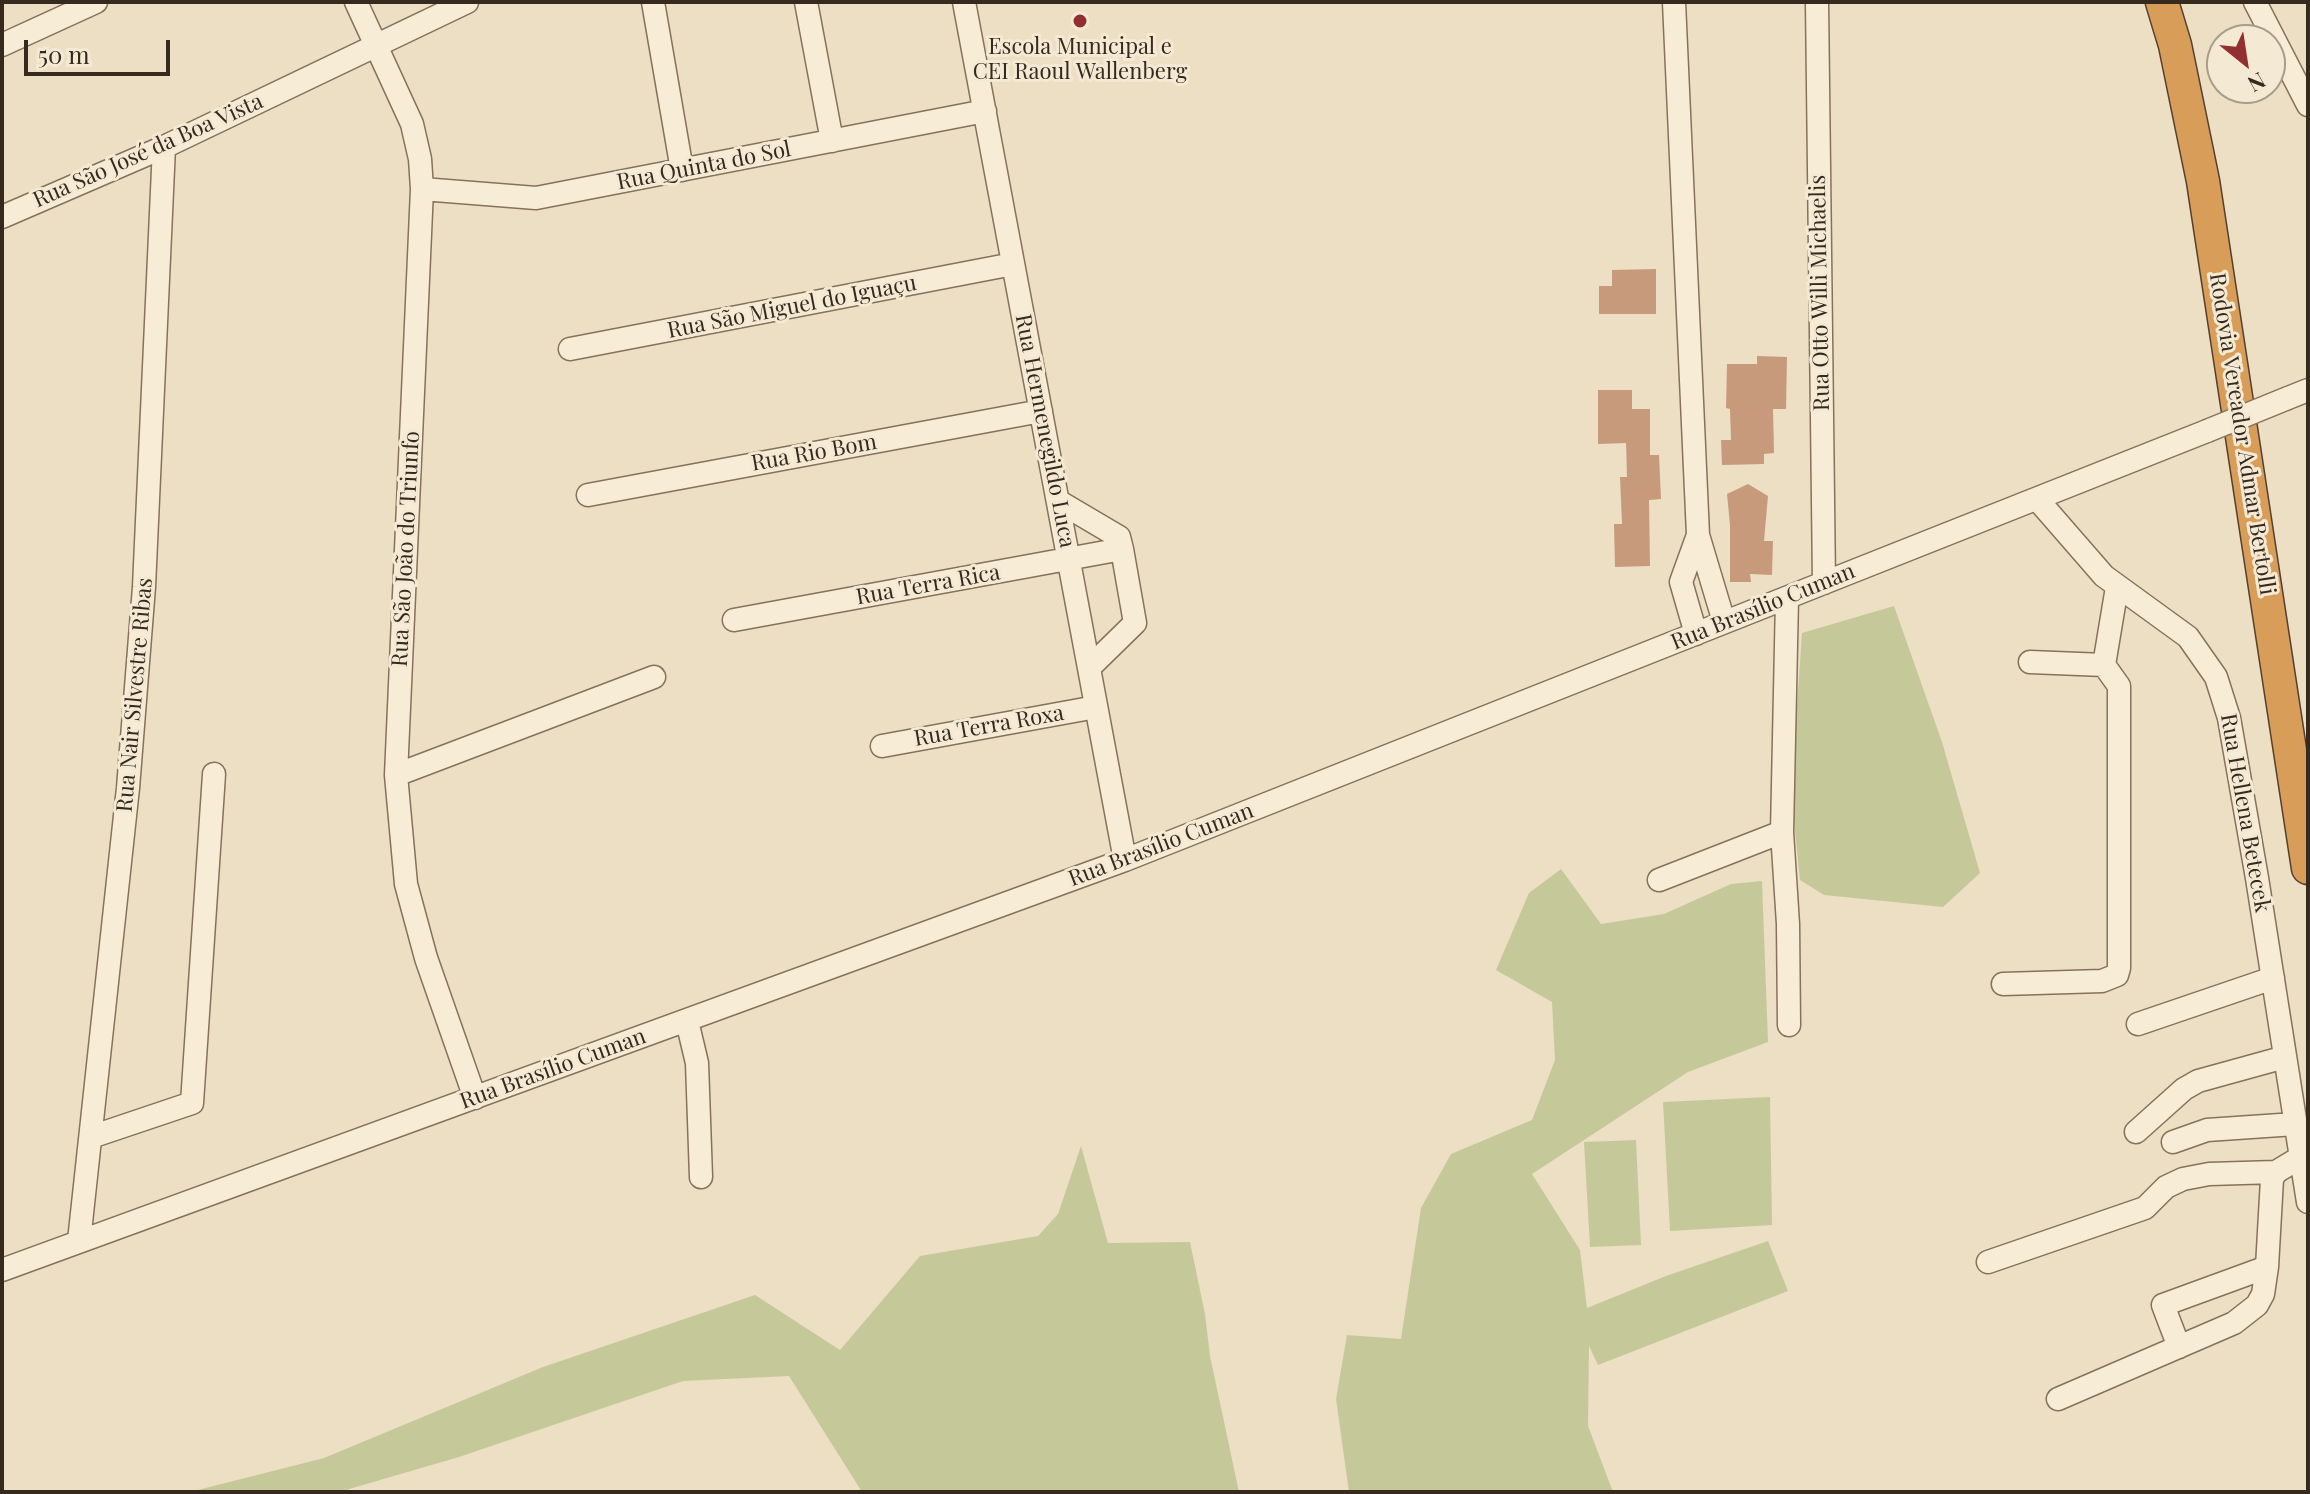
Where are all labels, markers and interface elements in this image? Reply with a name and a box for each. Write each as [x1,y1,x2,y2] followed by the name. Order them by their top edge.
[1071,12,1089,30] marker: Escola Municipal e CEI Raoul Wallenberg
[28,24,174,74] scale bar
[2206,24,2286,104] north arrow
[973,34,1187,86] place label: Escola Municipal e CEI Raoul Wallenberg
[38,38,90,70] text: 50 m
[2243,66,2271,100] text: N
[29,88,267,214] street label: Rua São José da Boa Vista
[615,136,793,196] street label: Rua Quinta do Sol
[1805,175,1835,411] street label: Rua Otto Willi Michaelis
[665,270,919,344] street label: Rua São Miguel do Iguaçu
[2204,271,2280,597] street label: Rodovia Vereador Admar Bertolli
[1009,312,1081,550] street label: Rua Hermenegildo Luca
[749,429,879,477] street label: Rua Rio Bom
[387,430,425,668] street label: Rua São João do Triunfo
[1667,558,1859,656] street label: Rua Brasílio Cuman
[854,559,1002,611] street label: Rua Terra Rica
[112,577,158,813] street label: Rua Nair Silvestre Ribas
[912,700,1066,752] street label: Rua Terra Roxa
[2214,711,2276,915] street label: Rua Hellena Betecek
[1065,798,1257,892] street label: Rua Brasílio Cuman
[456,1023,650,1115] street label: Rua Brasílio Cuman

